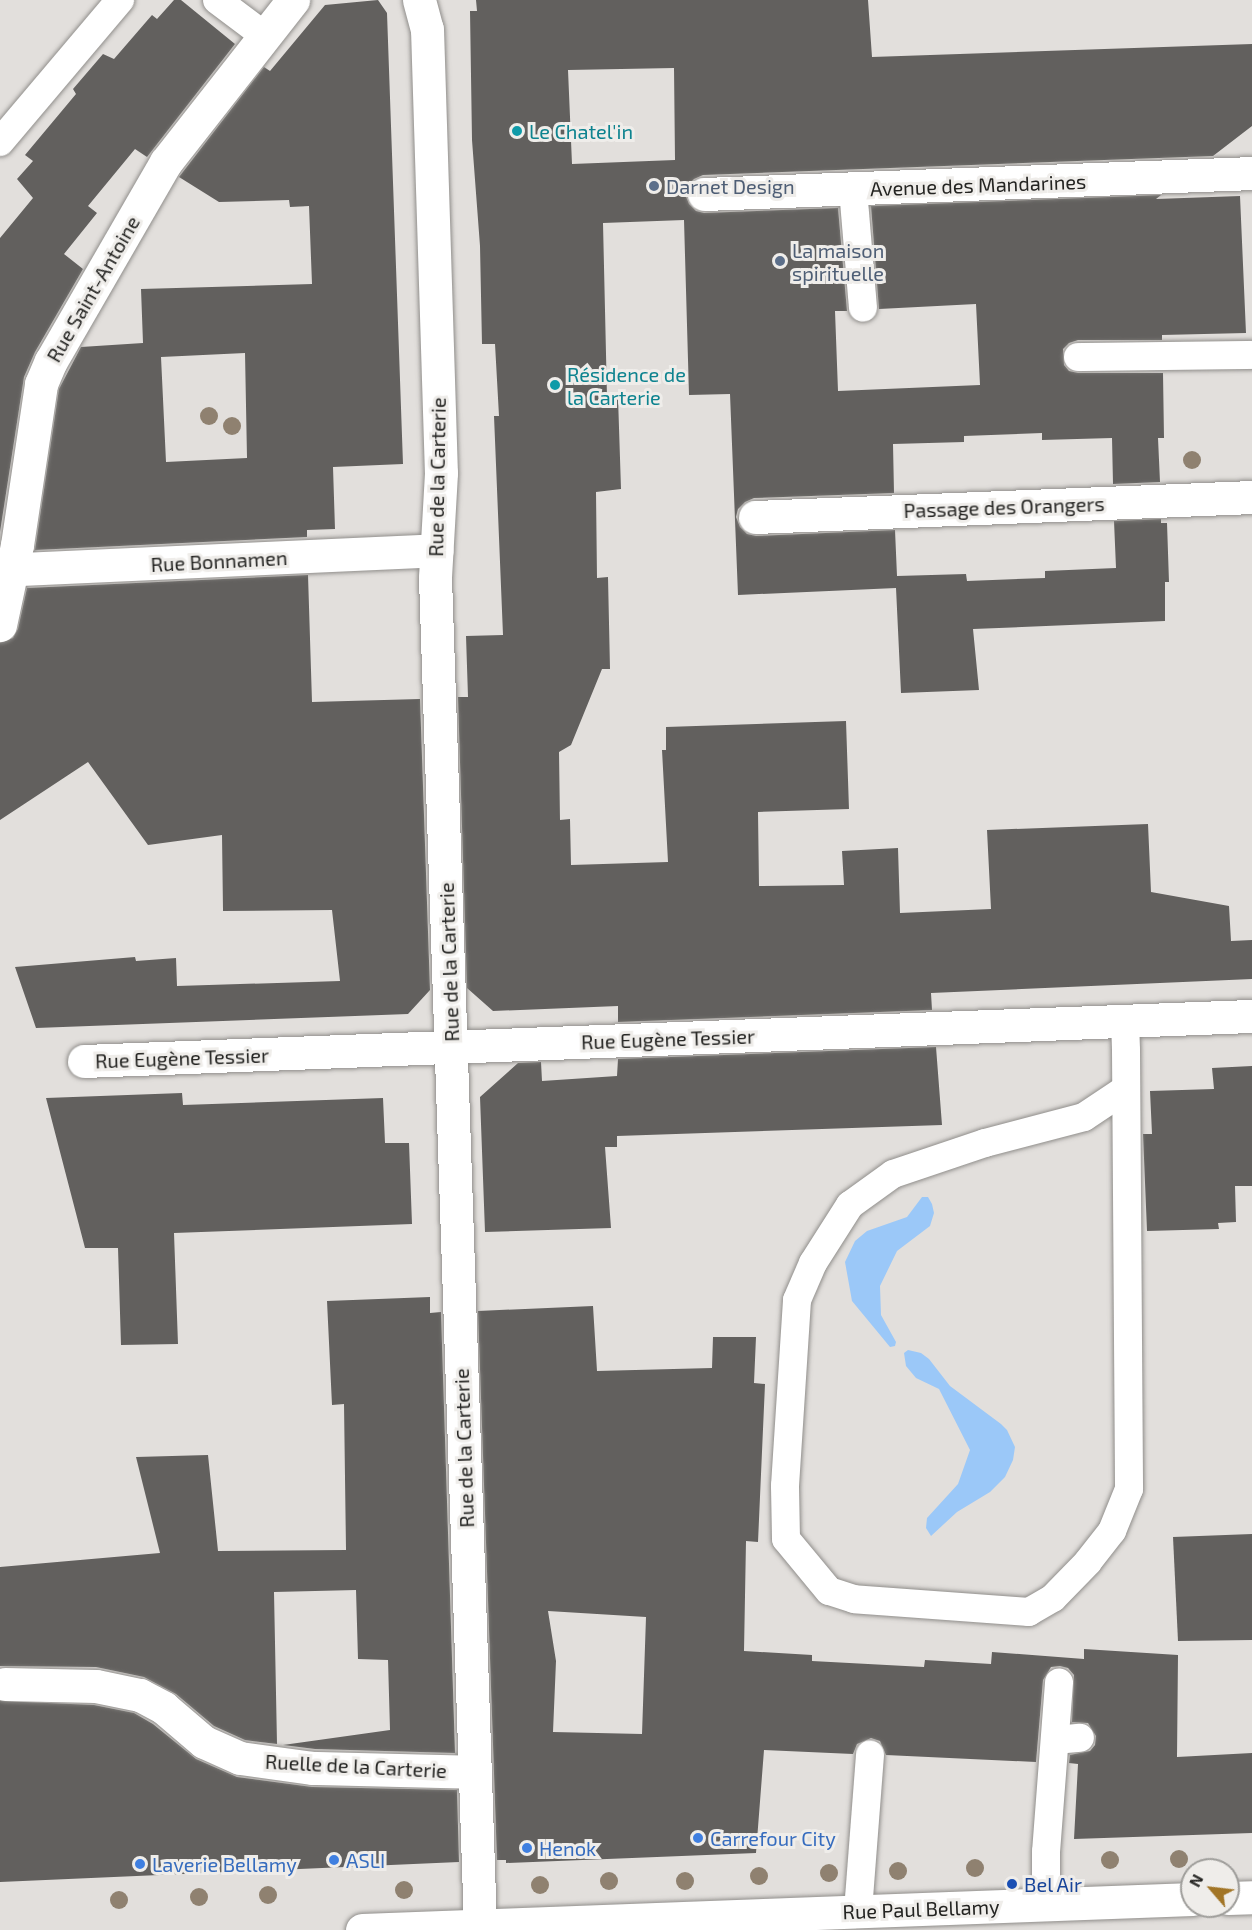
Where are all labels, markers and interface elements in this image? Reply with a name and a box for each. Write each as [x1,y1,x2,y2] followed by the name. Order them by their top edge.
[529,119,633,143] place label: Le Chatel'in
[510,124,524,138] marker: Le Chatel'in
[869,169,1087,201] street label: Avenue des Mandarines
[666,174,795,198] place label: Darnet Design
[647,179,661,193] marker: Darnet Design
[41,212,145,366] street label: Rue Saint-Antoine
[792,238,884,285] place label: La maison spirituelle
[773,254,787,268] marker: La maison spirituelle
[567,362,686,409] place label: Résidence de la Carterie
[548,378,562,392] marker: Résidence de la Carterie
[424,397,450,557] street label: Rue de la Carterie
[903,491,1105,523] street label: Passage des Orangers
[150,545,288,577] street label: Rue Bonnamen
[434,882,464,1042] street label: Rue de la Carterie
[580,1024,756,1054] street label: Rue Eugène Tessier
[94,1043,270,1073] street label: Rue Eugène Tessier
[449,1368,479,1528] street label: Rue de la Carterie
[264,1749,448,1783] street label: Ruelle de la Carterie
[710,1826,836,1850] place label: Carrefour City
[691,1831,705,1845] marker: Carrefour City
[539,1836,596,1860] place label: Henok
[520,1841,534,1855] marker: Henok
[346,1848,385,1872] place label: ASLI
[152,1852,297,1876] place label: Laverie Bellamy
[327,1853,341,1867] marker: ASLI
[133,1857,147,1871] marker: Laverie Bellamy
[1180,1858,1240,1918] north arrow
[1184,1871,1207,1890] text: N
[1024,1872,1083,1896] place label: Bel Air
[1005,1877,1019,1891] marker: Bel Air
[842,1894,1000,1924] street label: Rue Paul Bellamy

